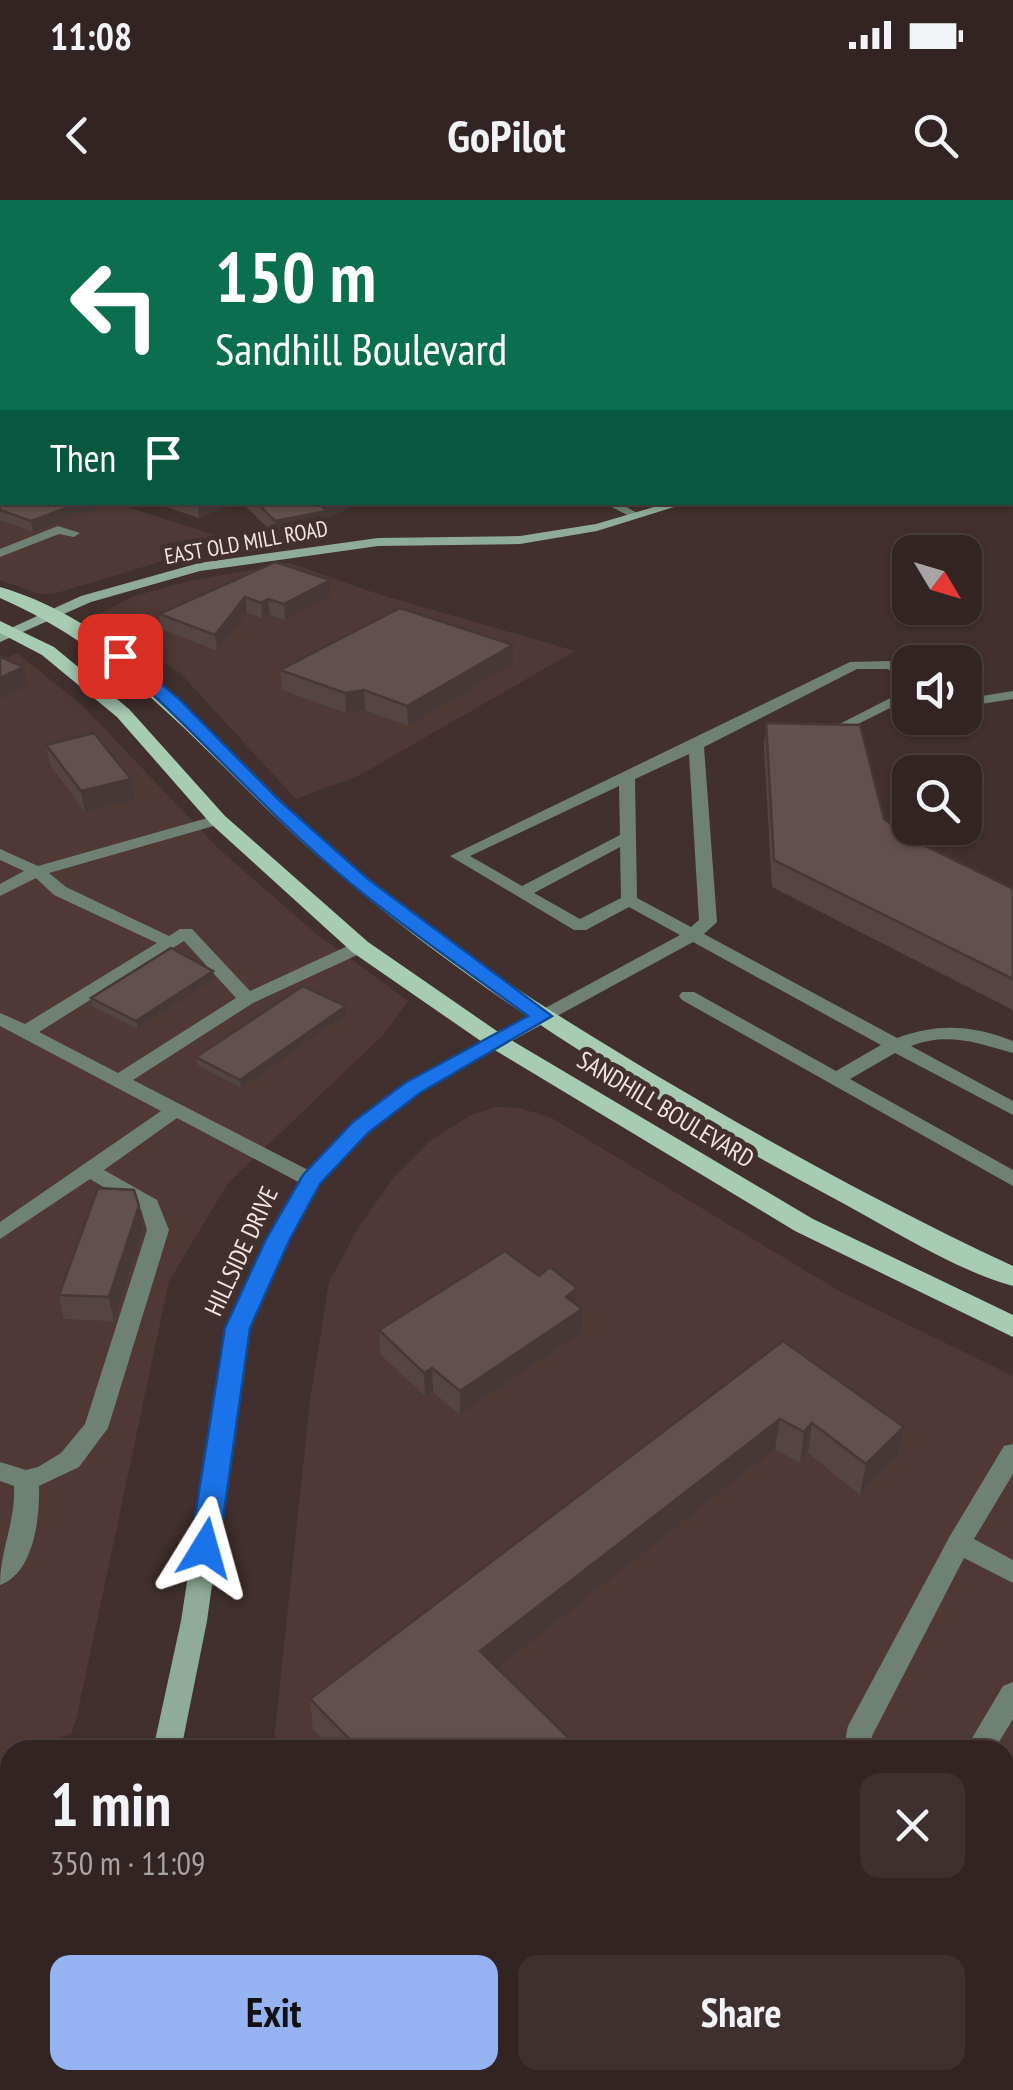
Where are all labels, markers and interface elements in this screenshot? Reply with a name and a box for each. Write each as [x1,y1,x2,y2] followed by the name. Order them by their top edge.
[50,11,132,60] text: 11:08
[447,106,566,164] text: GoPilot
[50,108,105,163] icon: back
[908,108,963,163] icon: search
[215,231,376,321] text: 150 m
[50,240,180,370] icon: left
[215,319,507,377] text: Sandhill Boulevard
[136,430,191,485] icon: arrive
[50,433,116,482] text: Then
[162,514,330,570] street label: EAST OLD MILL ROAD
[892,535,982,625] north arrow
[892,535,982,845] map controls
[78,614,163,699] pin
[93,629,148,684] icon: arrive
[892,645,982,735] button: sound
[892,755,982,845] button: search
[572,1044,760,1174] street label: SANDHILL BOULEVARD
[197,1181,285,1321] street label: HILLSIDE DRIVE
[153,1496,257,1600] position arrow
[50,1765,171,1843] text: 1 min
[860,1773,965,1878] button: close
[50,1842,205,1884] text: 350 m · 11:09
[50,1955,498,2070] button: Exit
[518,1955,965,2070] button: Share

